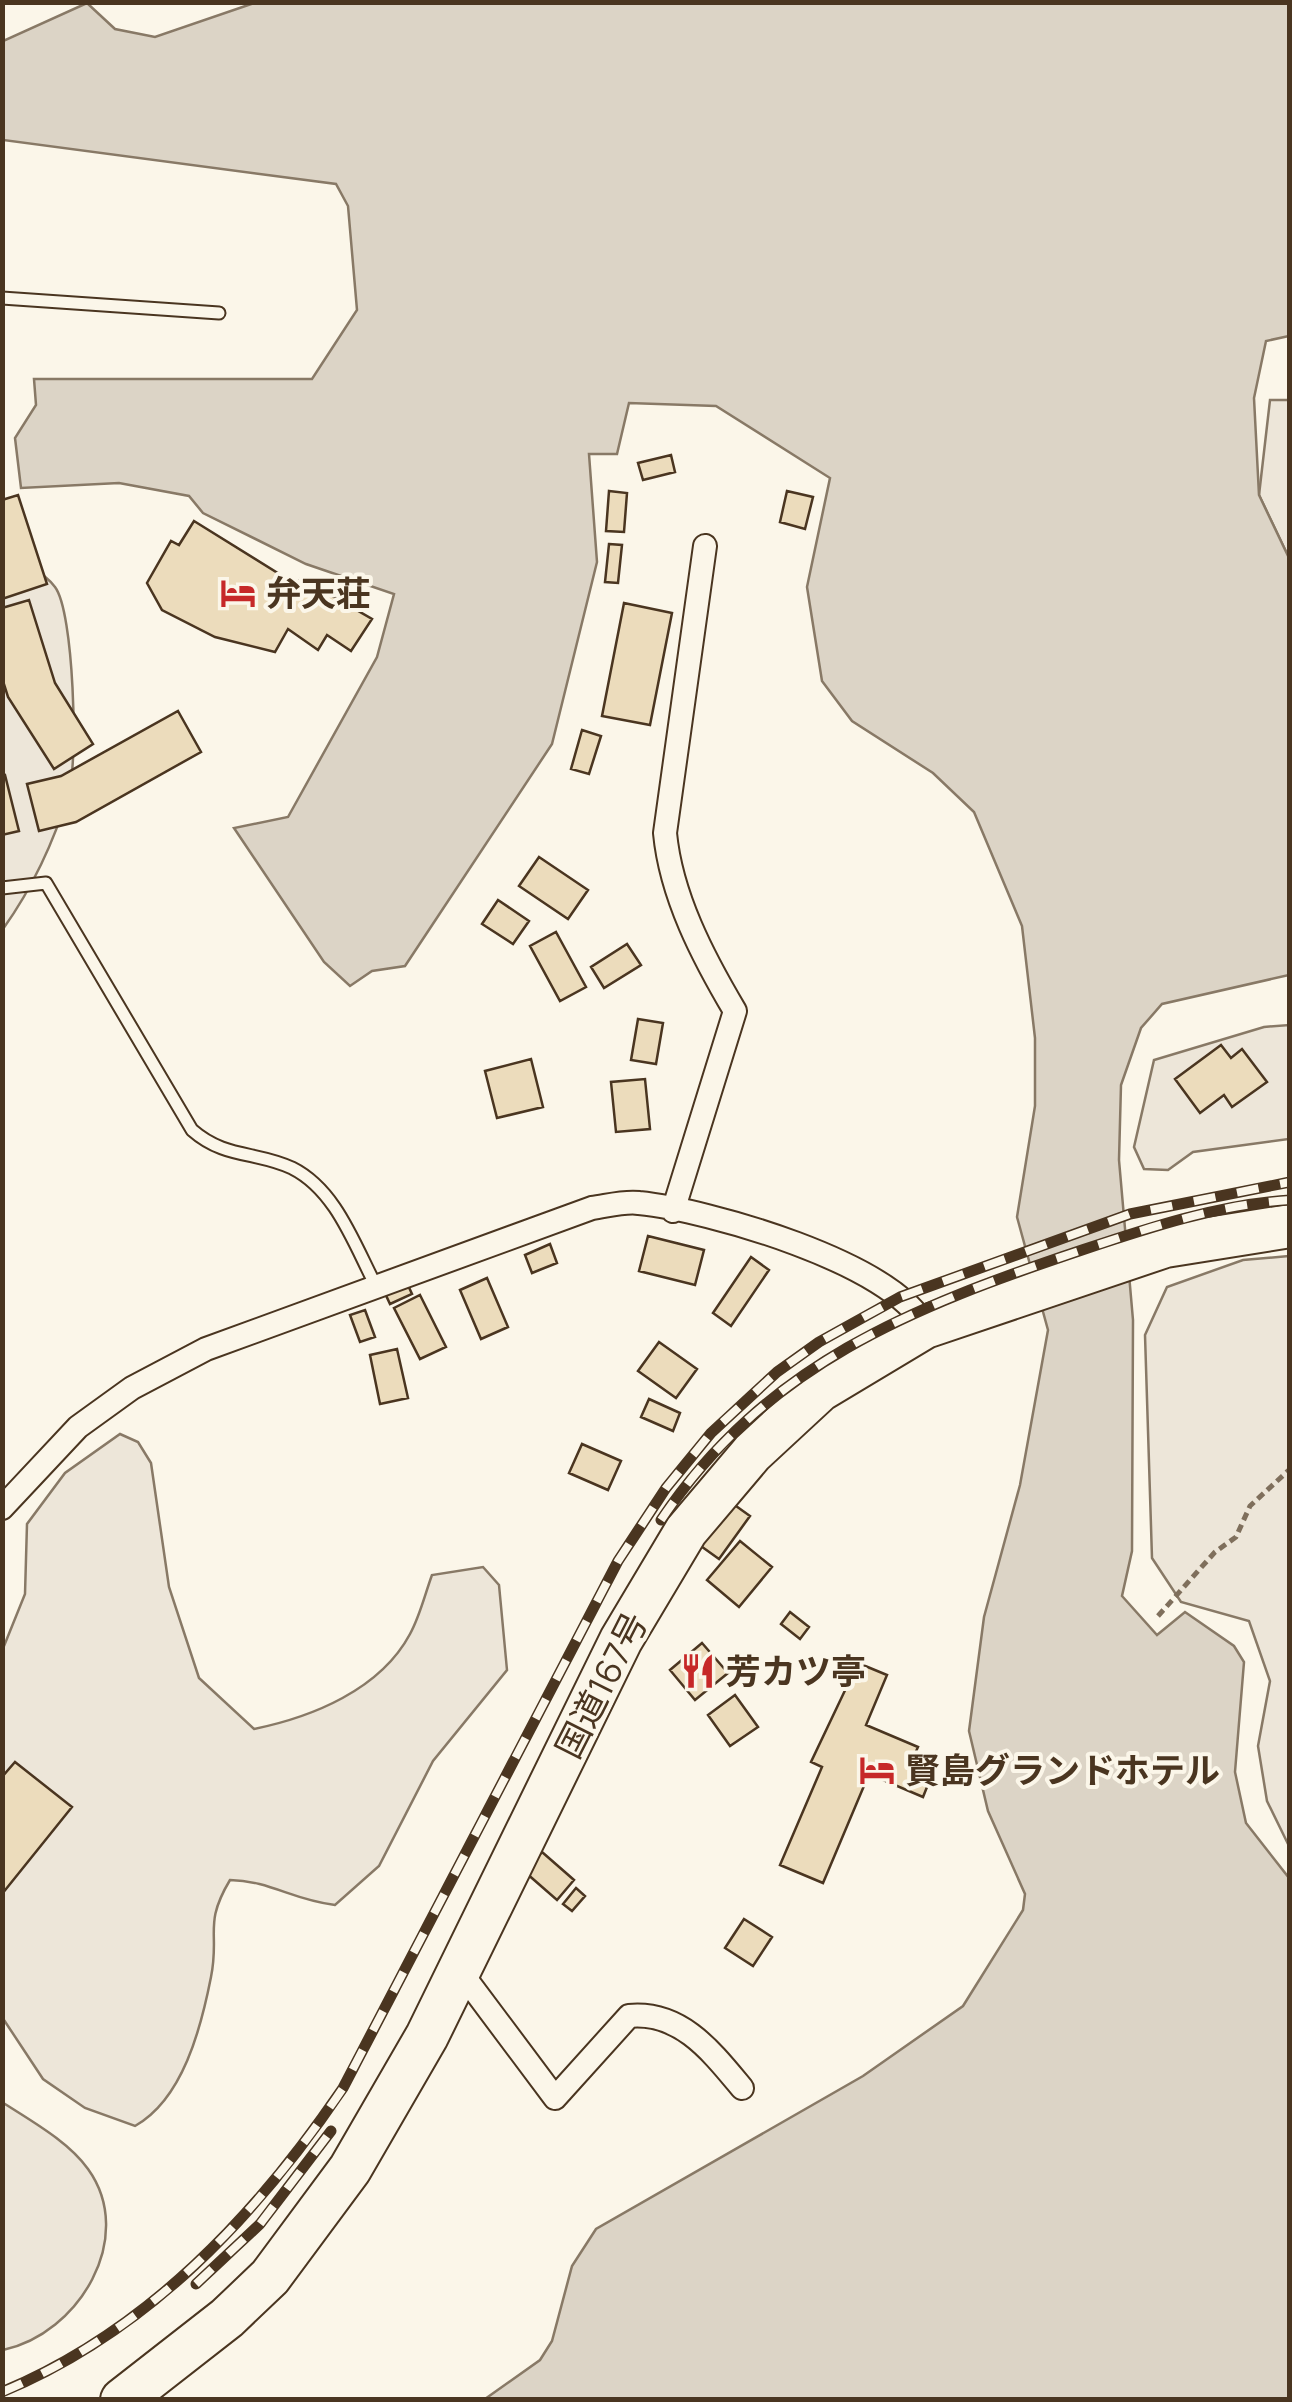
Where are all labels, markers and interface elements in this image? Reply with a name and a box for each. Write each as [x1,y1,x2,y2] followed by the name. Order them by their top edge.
[266,569,371,617] place label: 弁天荘
[219,574,257,612] hotel icon: 弁天荘
[544,1604,658,1766] street label: 国道167号
[726,1647,866,1695] place label: 芳カツ亭
[679,1652,717,1690] restaurant icon: 芳カツ亭
[905,1746,1220,1794] place label: 賢島グランドホテル
[858,1751,896,1789] hotel icon: 賢島グランドホテル

